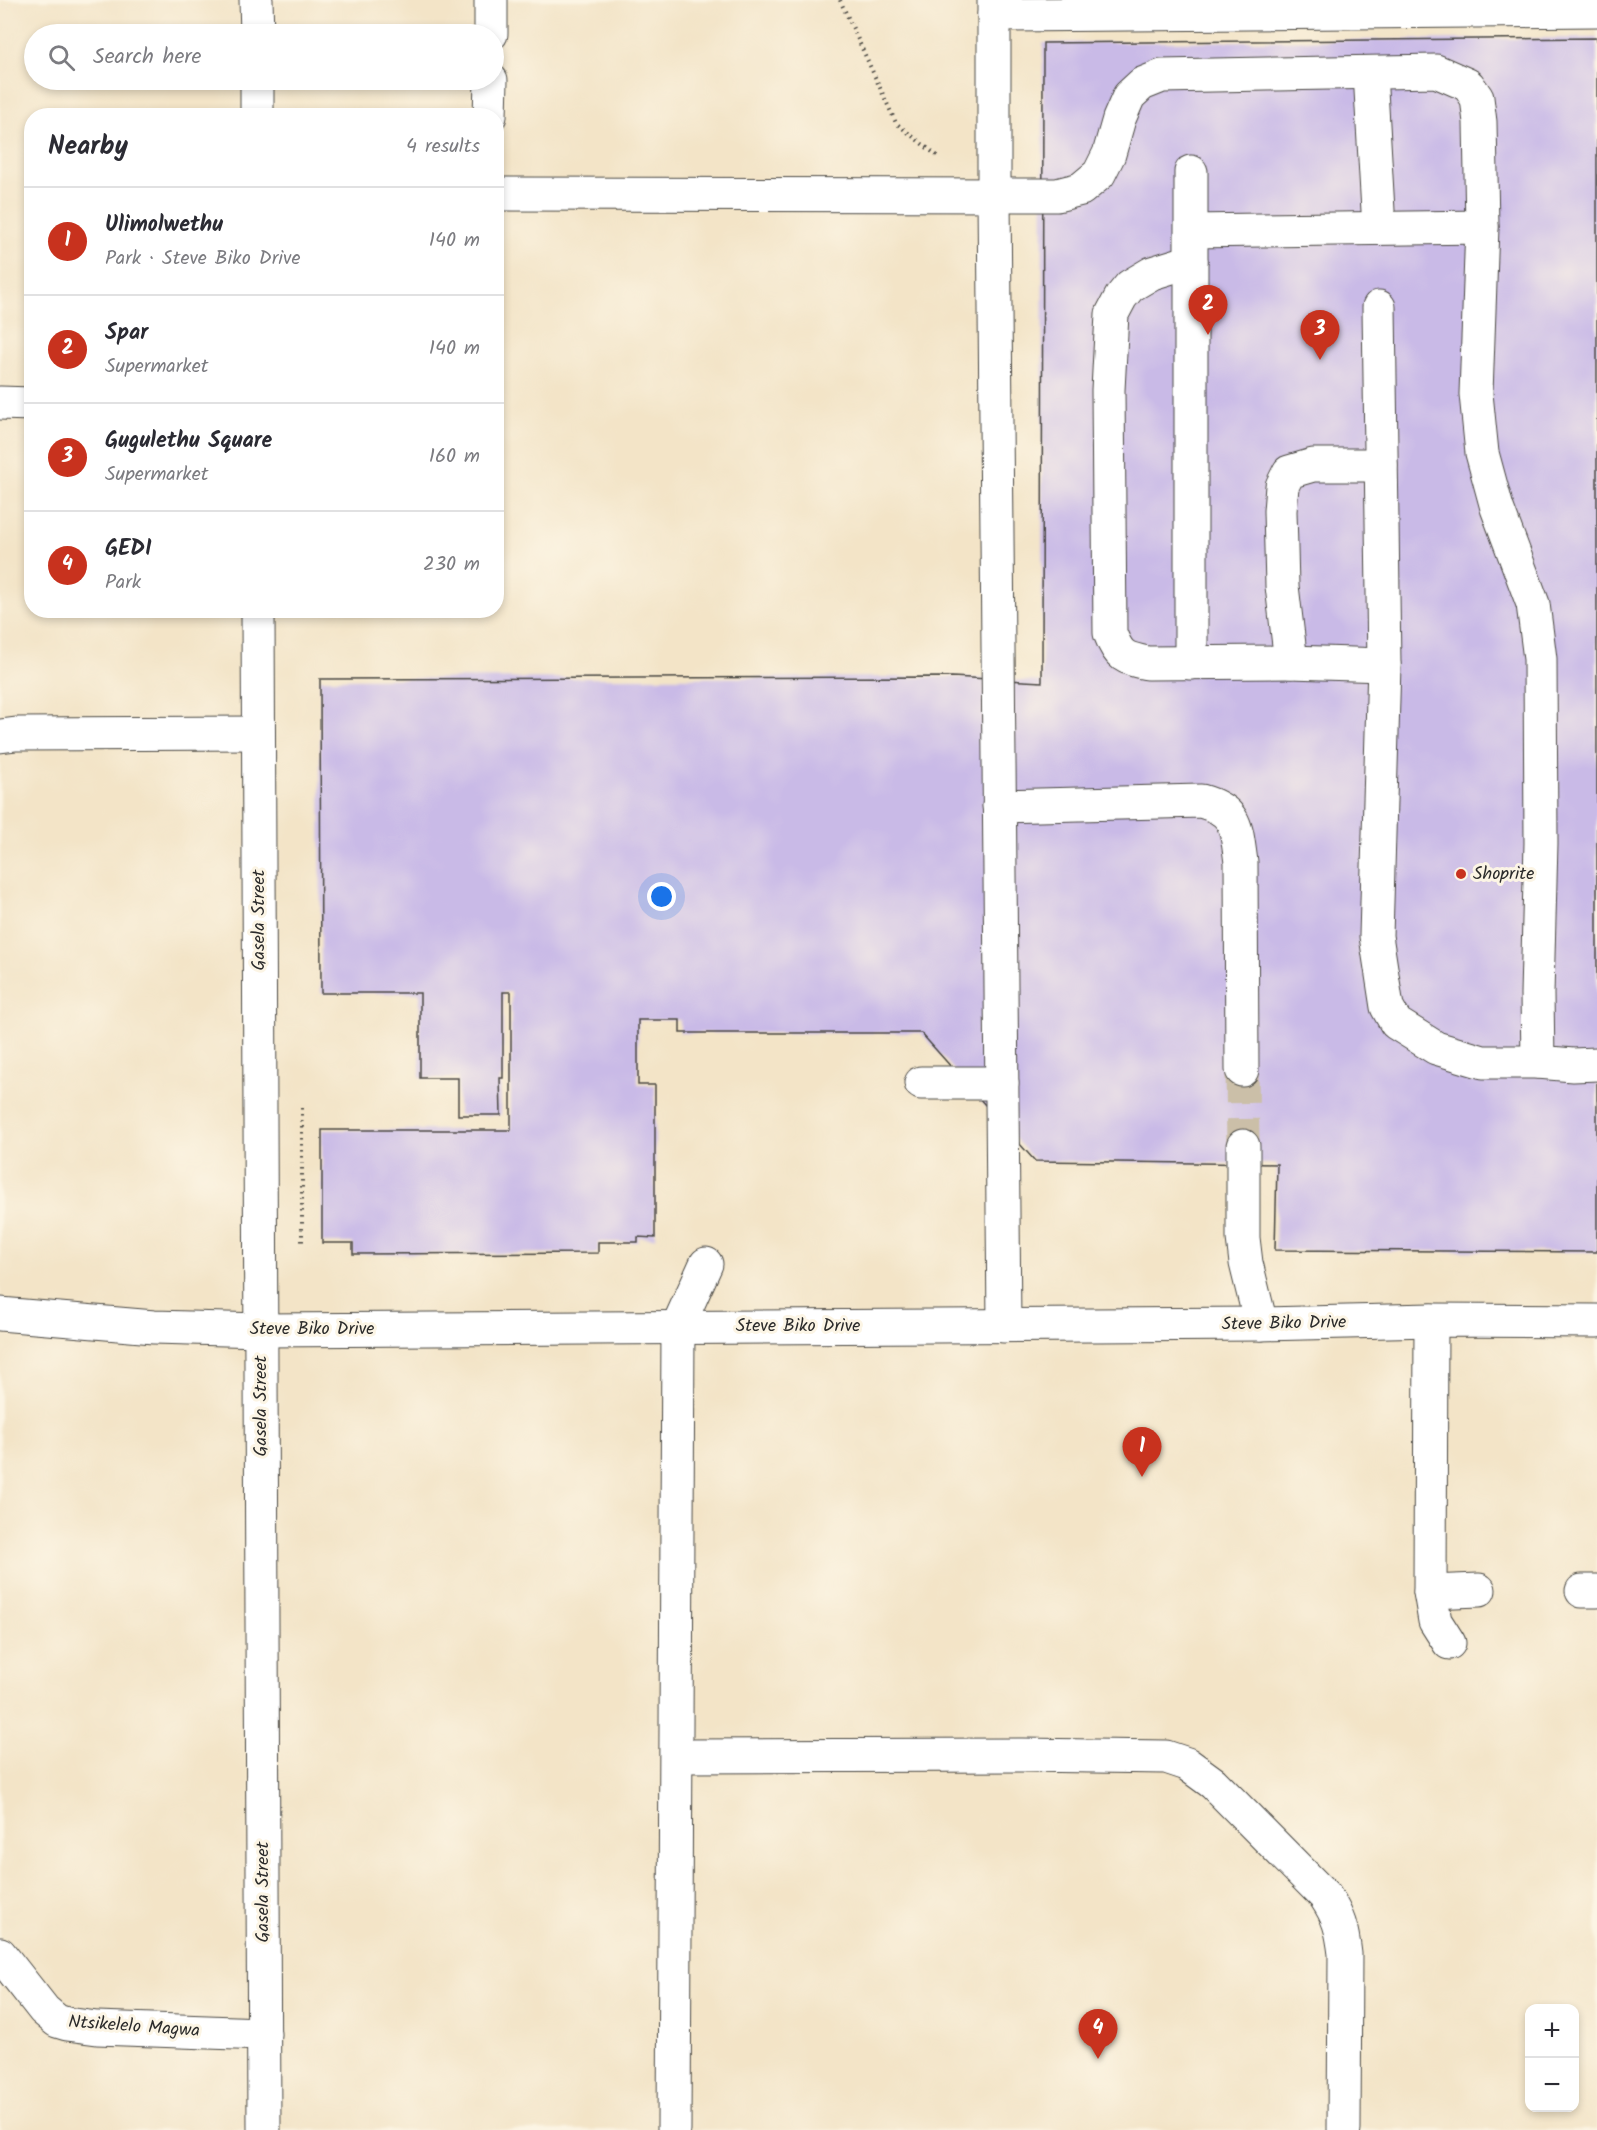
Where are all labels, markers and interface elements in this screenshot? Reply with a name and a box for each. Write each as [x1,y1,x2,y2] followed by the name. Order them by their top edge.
[24,24,504,90] search box
[93,40,201,75] text: Search here
[45,41,78,74] icon: search
[48,126,128,168] text: Nearby
[406,131,480,163] text: 4 results
[105,208,223,243] text: Ulimolwethu
[64,225,71,257] text: 1
[429,225,480,257] text: 140 m
[105,243,301,275] text: Park · Steve Biko Drive
[1188,286,1228,335] pin: 2
[1300,310,1340,360] pin: 3
[105,316,148,351] text: Spar
[62,333,73,365] text: 2
[429,333,480,365] text: 140 m
[105,351,208,383] text: Supermarket
[105,424,272,459] text: Gugulethu Square
[62,441,73,473] text: 3
[429,441,480,473] text: 160 m
[105,459,208,491] text: Supermarket
[105,532,152,567] text: GEDI
[62,549,73,581] text: 4
[423,549,480,581] text: 230 m
[105,567,141,599] text: Park
[1473,860,1534,889] place label: Shoprite
[1454,867,1468,881] marker: Shoprite
[245,869,274,970] street label: Gasela Street
[647,882,676,911] your location
[1221,1308,1347,1340] street label: Steve Biko Drive
[736,1312,860,1341] street label: Steve Biko Drive
[250,1315,374,1344] street label: Steve Biko Drive
[247,1355,276,1456] street label: Gasela Street
[1122,1428,1162,1477] pin: 1
[249,1841,278,1942] street label: Gasela Street
[1525,2004,1579,2112] map controls
[1525,2004,1579,2058] button: +
[67,2008,201,2046] street label: Ntsikelelo Magwa
[1078,2010,1118,2059] pin: 4
[1525,2058,1579,2112] button: −

